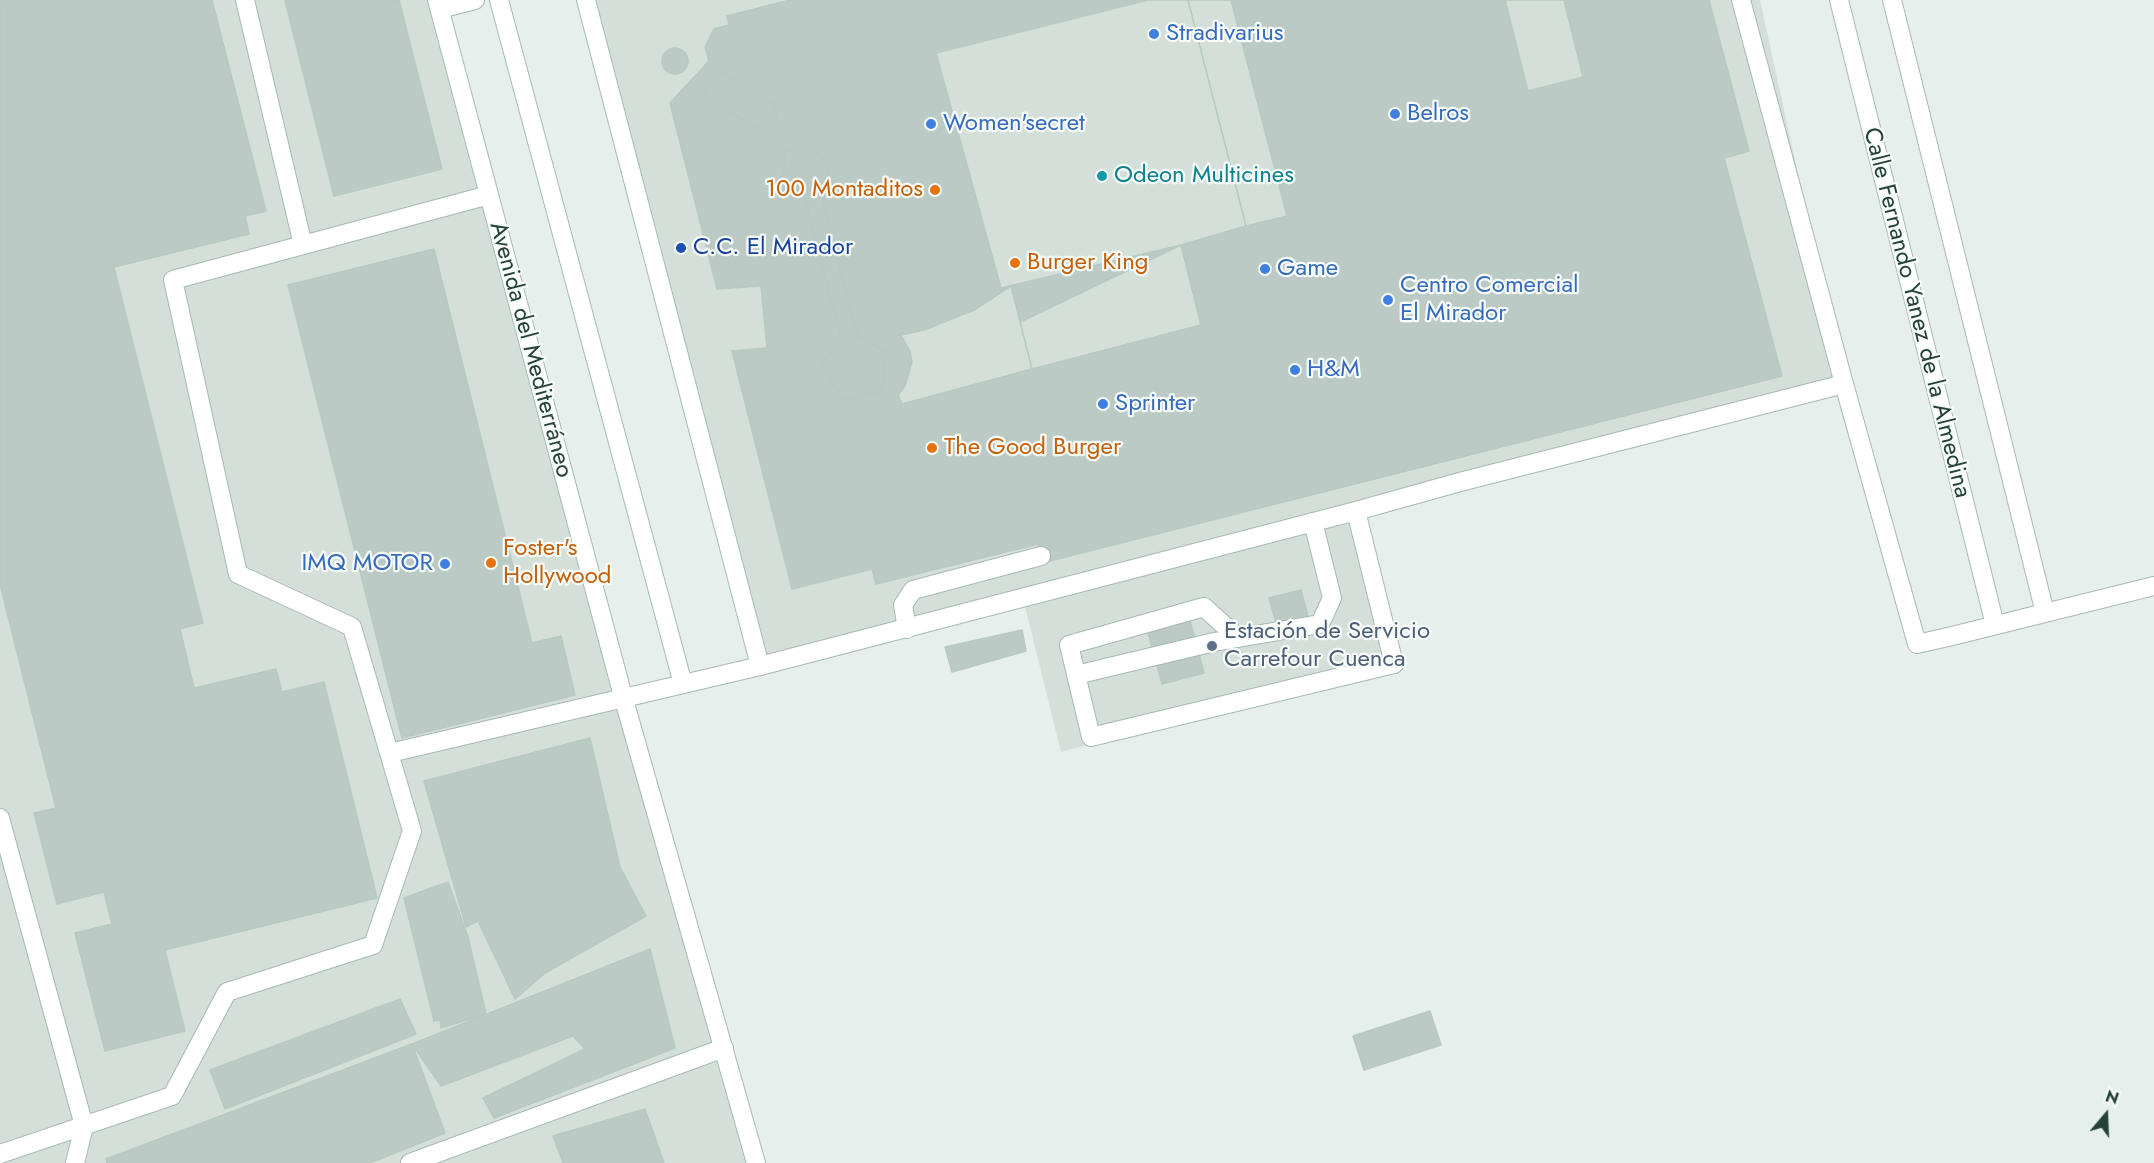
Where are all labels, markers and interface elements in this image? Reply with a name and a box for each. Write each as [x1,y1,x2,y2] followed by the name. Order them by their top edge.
[1166,20,1283,48] place label: Stradivarius
[1147,27,1161,41] marker: Stradivarius
[1407,100,1469,128] place label: Belros
[1388,107,1402,121] marker: Belros
[943,110,1085,138] place label: Women'secret
[924,117,938,131] marker: Women'secret
[1856,125,1976,501] street label: Calle Fernando Yanez de la Almedina
[1114,162,1294,190] place label: Odeon Multicines
[1095,169,1109,183] marker: Odeon Multicines
[765,176,923,204] place label: 100 Montaditos
[928,183,942,197] marker: 100 Montaditos
[482,219,578,481] street label: Avenida del Mediterráneo
[693,234,853,262] place label: C.C. El Mirador
[674,241,688,255] marker: C.C. El Mirador
[1027,249,1148,277] place label: Burger King
[1277,255,1338,283] place label: Game
[1008,256,1022,270] marker: Burger King
[1258,262,1272,276] marker: Game
[1400,272,1579,328] place label: Centro Comercial El Mirador
[1381,293,1395,307] marker: Centro Comercial El Mirador
[1307,356,1360,384] place label: H&M
[1288,363,1302,377] marker: H&M
[1115,390,1195,418] place label: Sprinter
[1096,397,1110,411] marker: Sprinter
[944,434,1121,462] place label: The Good Burger
[925,441,939,455] marker: The Good Burger
[503,535,611,591] place label: Foster's Hollywood
[301,550,433,578] place label: IMQ MOTOR
[484,556,498,570] marker: Foster's Hollywood
[438,557,452,571] marker: IMQ MOTOR
[1224,618,1430,674] place label: Estación de Servicio Carrefour Cuenca
[1205,639,1219,653] marker: Estación de Servicio Carrefour Cuenca
[2076,1085,2136,1145] north arrow
[2102,1085,2122,1110] text: N

